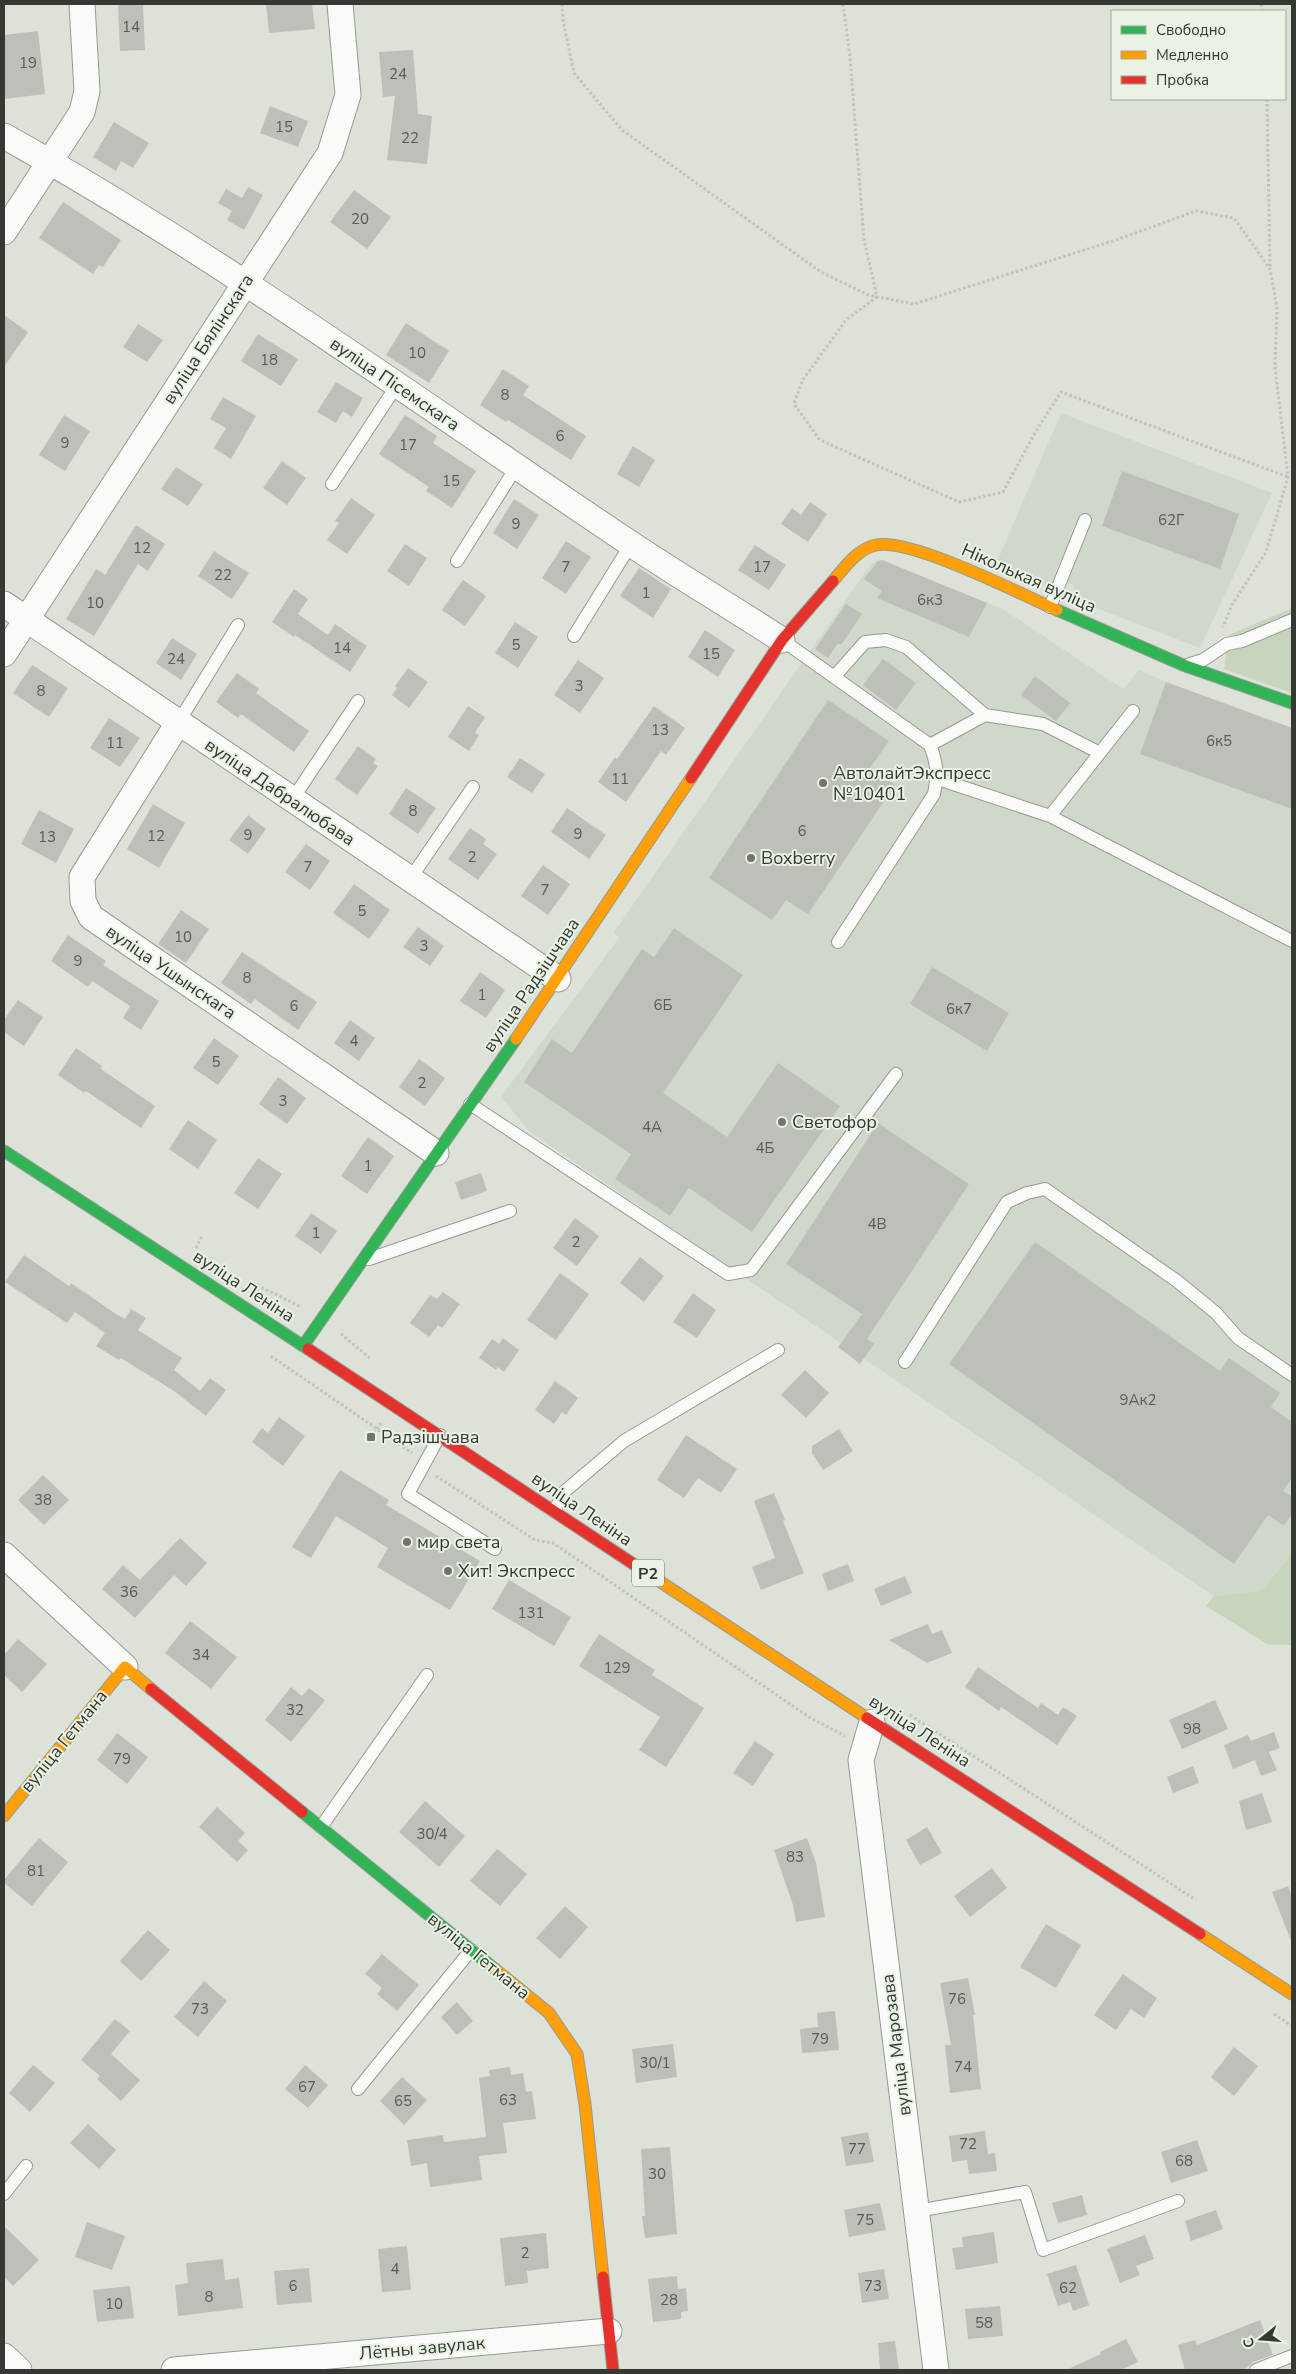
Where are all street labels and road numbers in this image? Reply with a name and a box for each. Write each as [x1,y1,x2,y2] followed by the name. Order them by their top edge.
[157,269,259,409] street label: вуліца Бялінскага
[325,332,465,436] street label: вуліца Пісемскага
[958,538,1100,618] street label: Ніколькая вуліца
[200,733,360,851] street label: вуліца Дабралюбава
[477,913,585,1057] street label: вуліца Радзішчава
[101,919,241,1025] street label: вуліца Ушынскага
[188,1244,300,1328] street label: вуліца Леніна
[527,1466,637,1552] street label: вуліца Леніна
[632,1560,664,1586] road number: Р2
[15,1685,113,1797] street label: вуліца Гетмана
[864,1689,976,1773] street label: вуліца Леніна
[423,1907,535,2005] street label: вуліца Гетмана
[875,1973,917,2117] street label: вуліца Марозава
[358,2330,486,2365] street label: Лётны завулак

